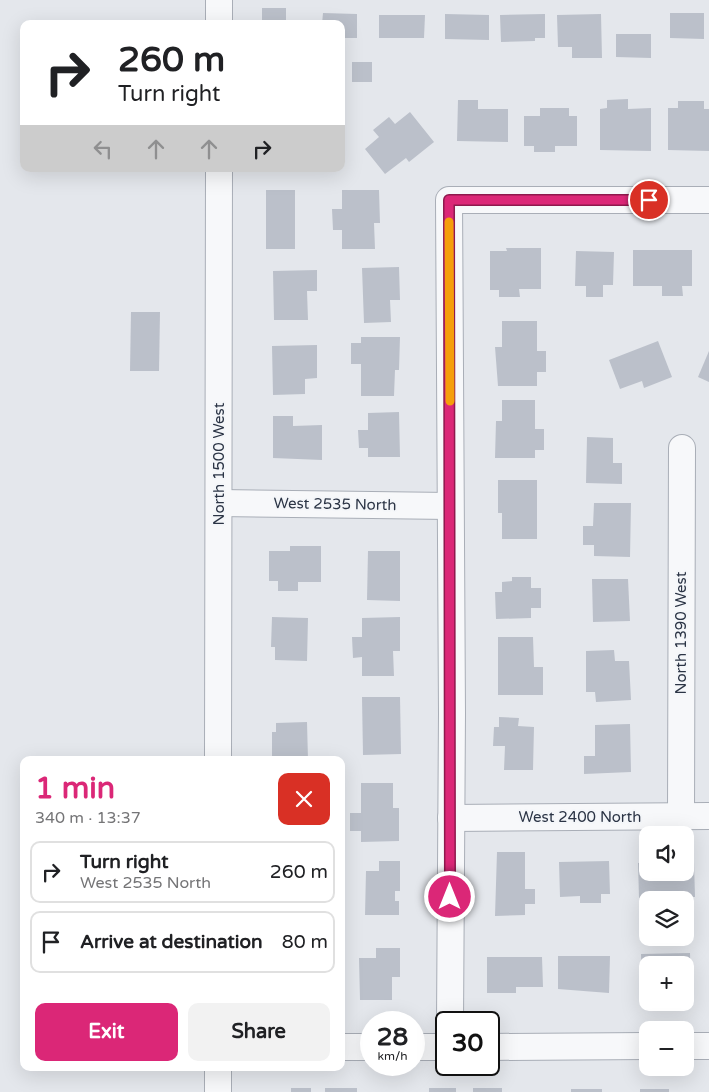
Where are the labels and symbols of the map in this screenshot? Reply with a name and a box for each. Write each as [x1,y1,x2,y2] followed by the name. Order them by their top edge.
[628,179,670,221] pin
[210,402,228,525] street label: North 1500 West
[273,494,397,514] street label: West 2535 North
[672,571,690,694] street label: North 1390 West
[519,808,641,826] street label: West 2400 North
[423,870,475,922] position arrow
[435,1011,500,1076] speed limit sign: 30

